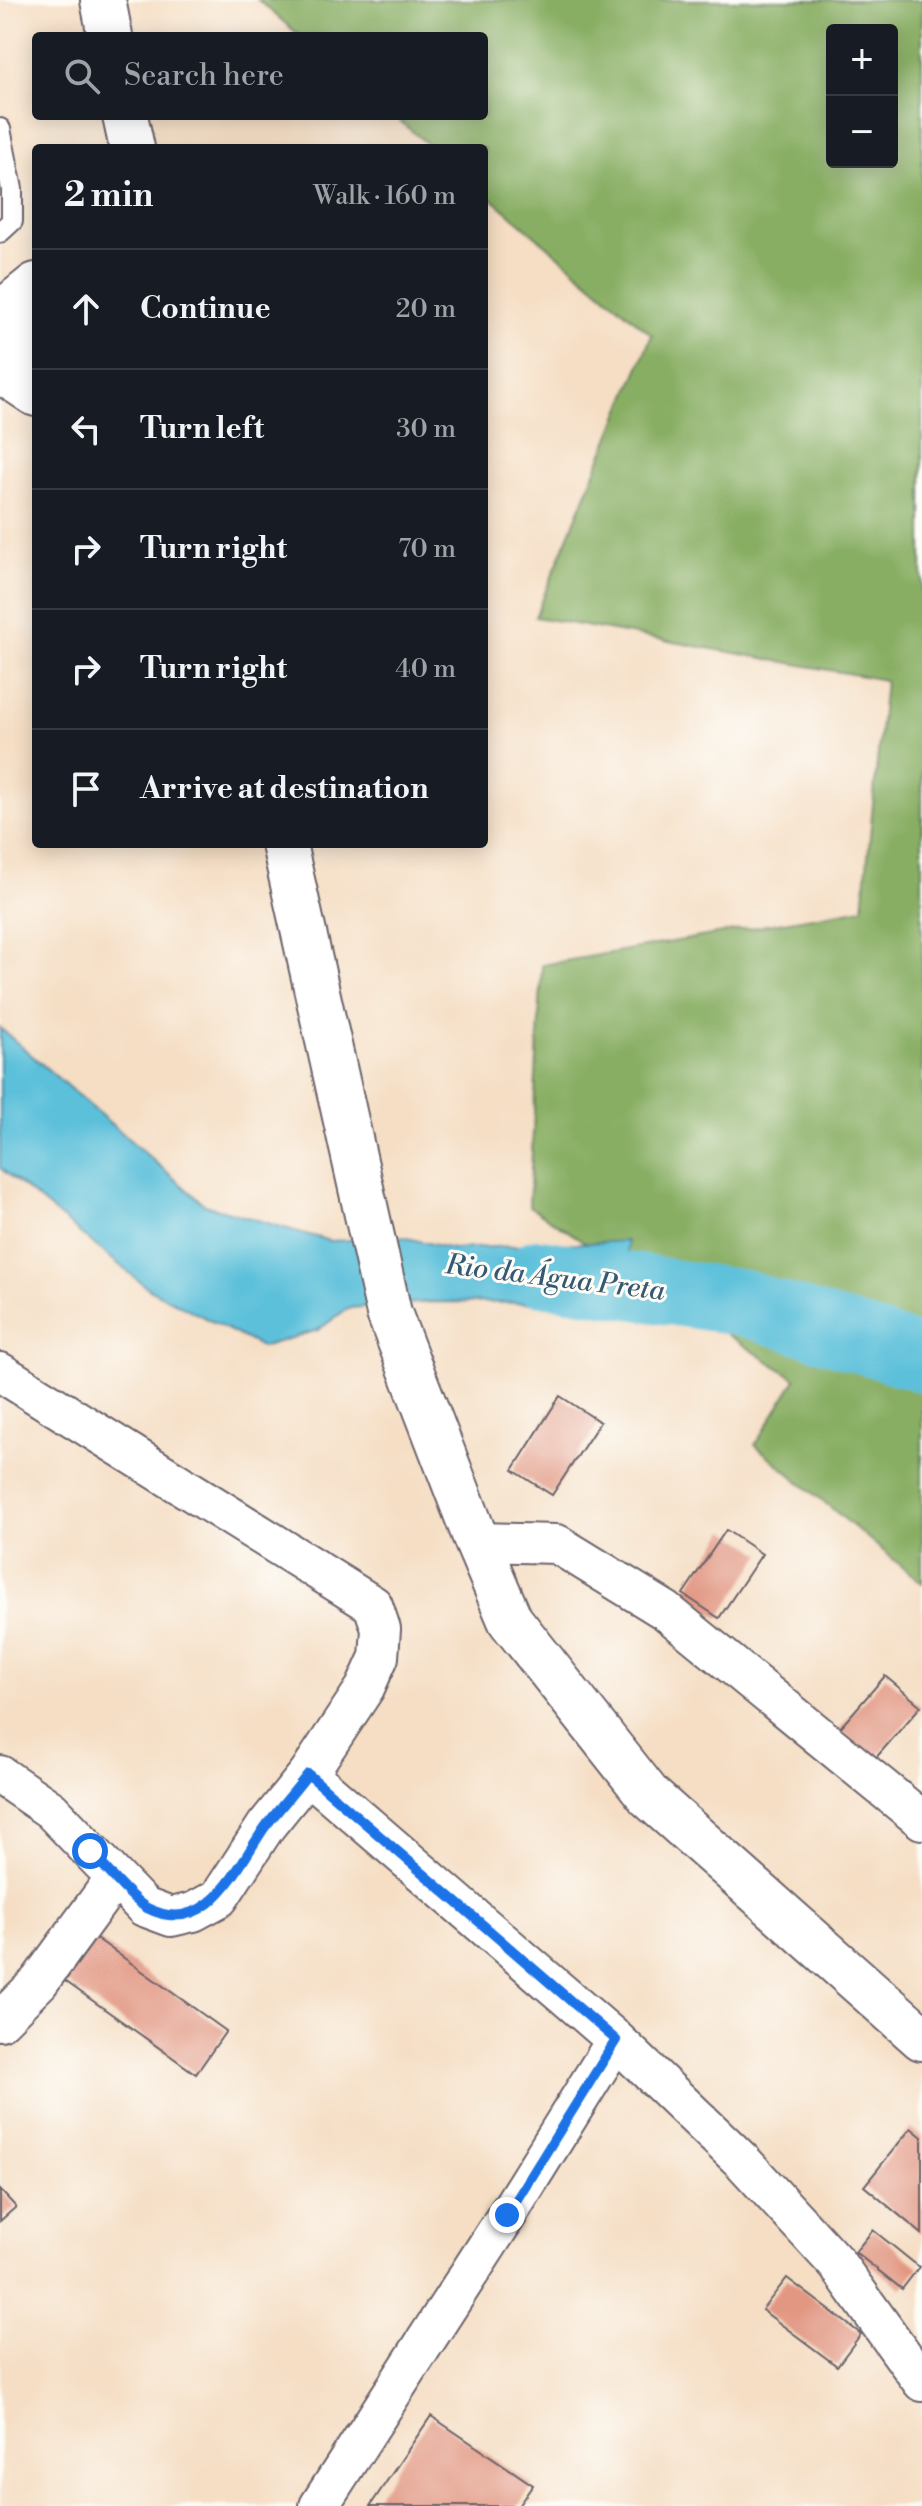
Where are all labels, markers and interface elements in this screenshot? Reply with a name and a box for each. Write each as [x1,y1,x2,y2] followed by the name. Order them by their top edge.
[826,24,898,168] map controls
[826,24,898,96] button: +
[32,32,488,120] search box
[60,54,104,98] icon: search
[124,57,284,95] text: Search here
[826,96,898,168] button: −
[64,175,153,217] text: 2 min
[313,180,456,212] text: Walk · 160 m
[64,287,108,331] icon: ahead
[140,290,271,328] text: Continue
[396,293,456,325] text: 20 m
[64,407,108,451] icon: left
[140,410,264,448] text: Turn left
[396,413,456,445] text: 30 m
[64,527,108,571] icon: right
[140,530,287,568] text: Turn right
[398,533,456,565] text: 70 m
[64,647,108,691] icon: right
[140,650,287,688] text: Turn right
[395,653,456,685] text: 40 m
[64,767,108,811] icon: arrive
[140,770,429,808] text: Arrive at destination
[442,1245,667,1309] water label: Rio da Água Preta
[72,1833,108,1869] route start
[489,2197,525,2233] route end

